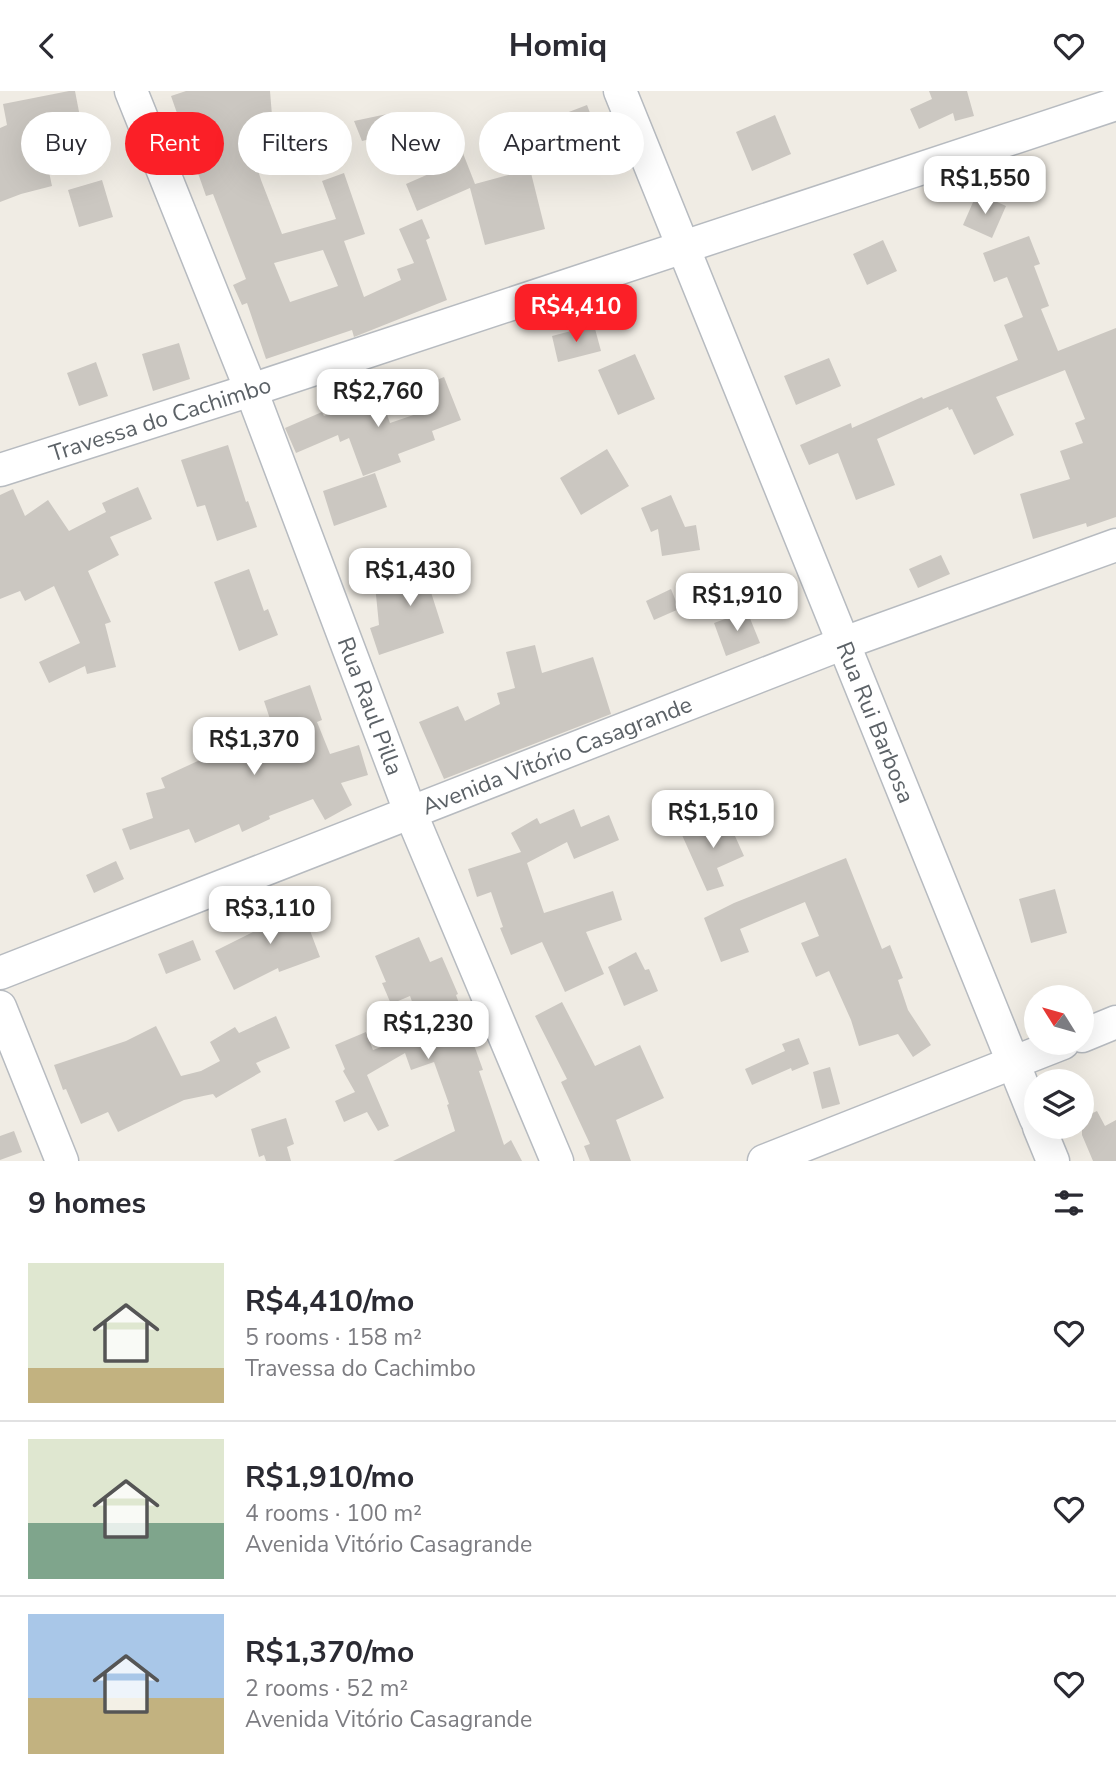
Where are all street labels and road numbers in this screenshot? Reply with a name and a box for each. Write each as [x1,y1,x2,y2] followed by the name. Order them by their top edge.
[45,369,275,469] street label: Travessa do Cachimbo
[330,633,410,780] street label: Rua Raul Pilla
[829,637,922,808] street label: Rua Rui Barbosa
[417,688,696,822] street label: Avenida Vitório Casagrande

